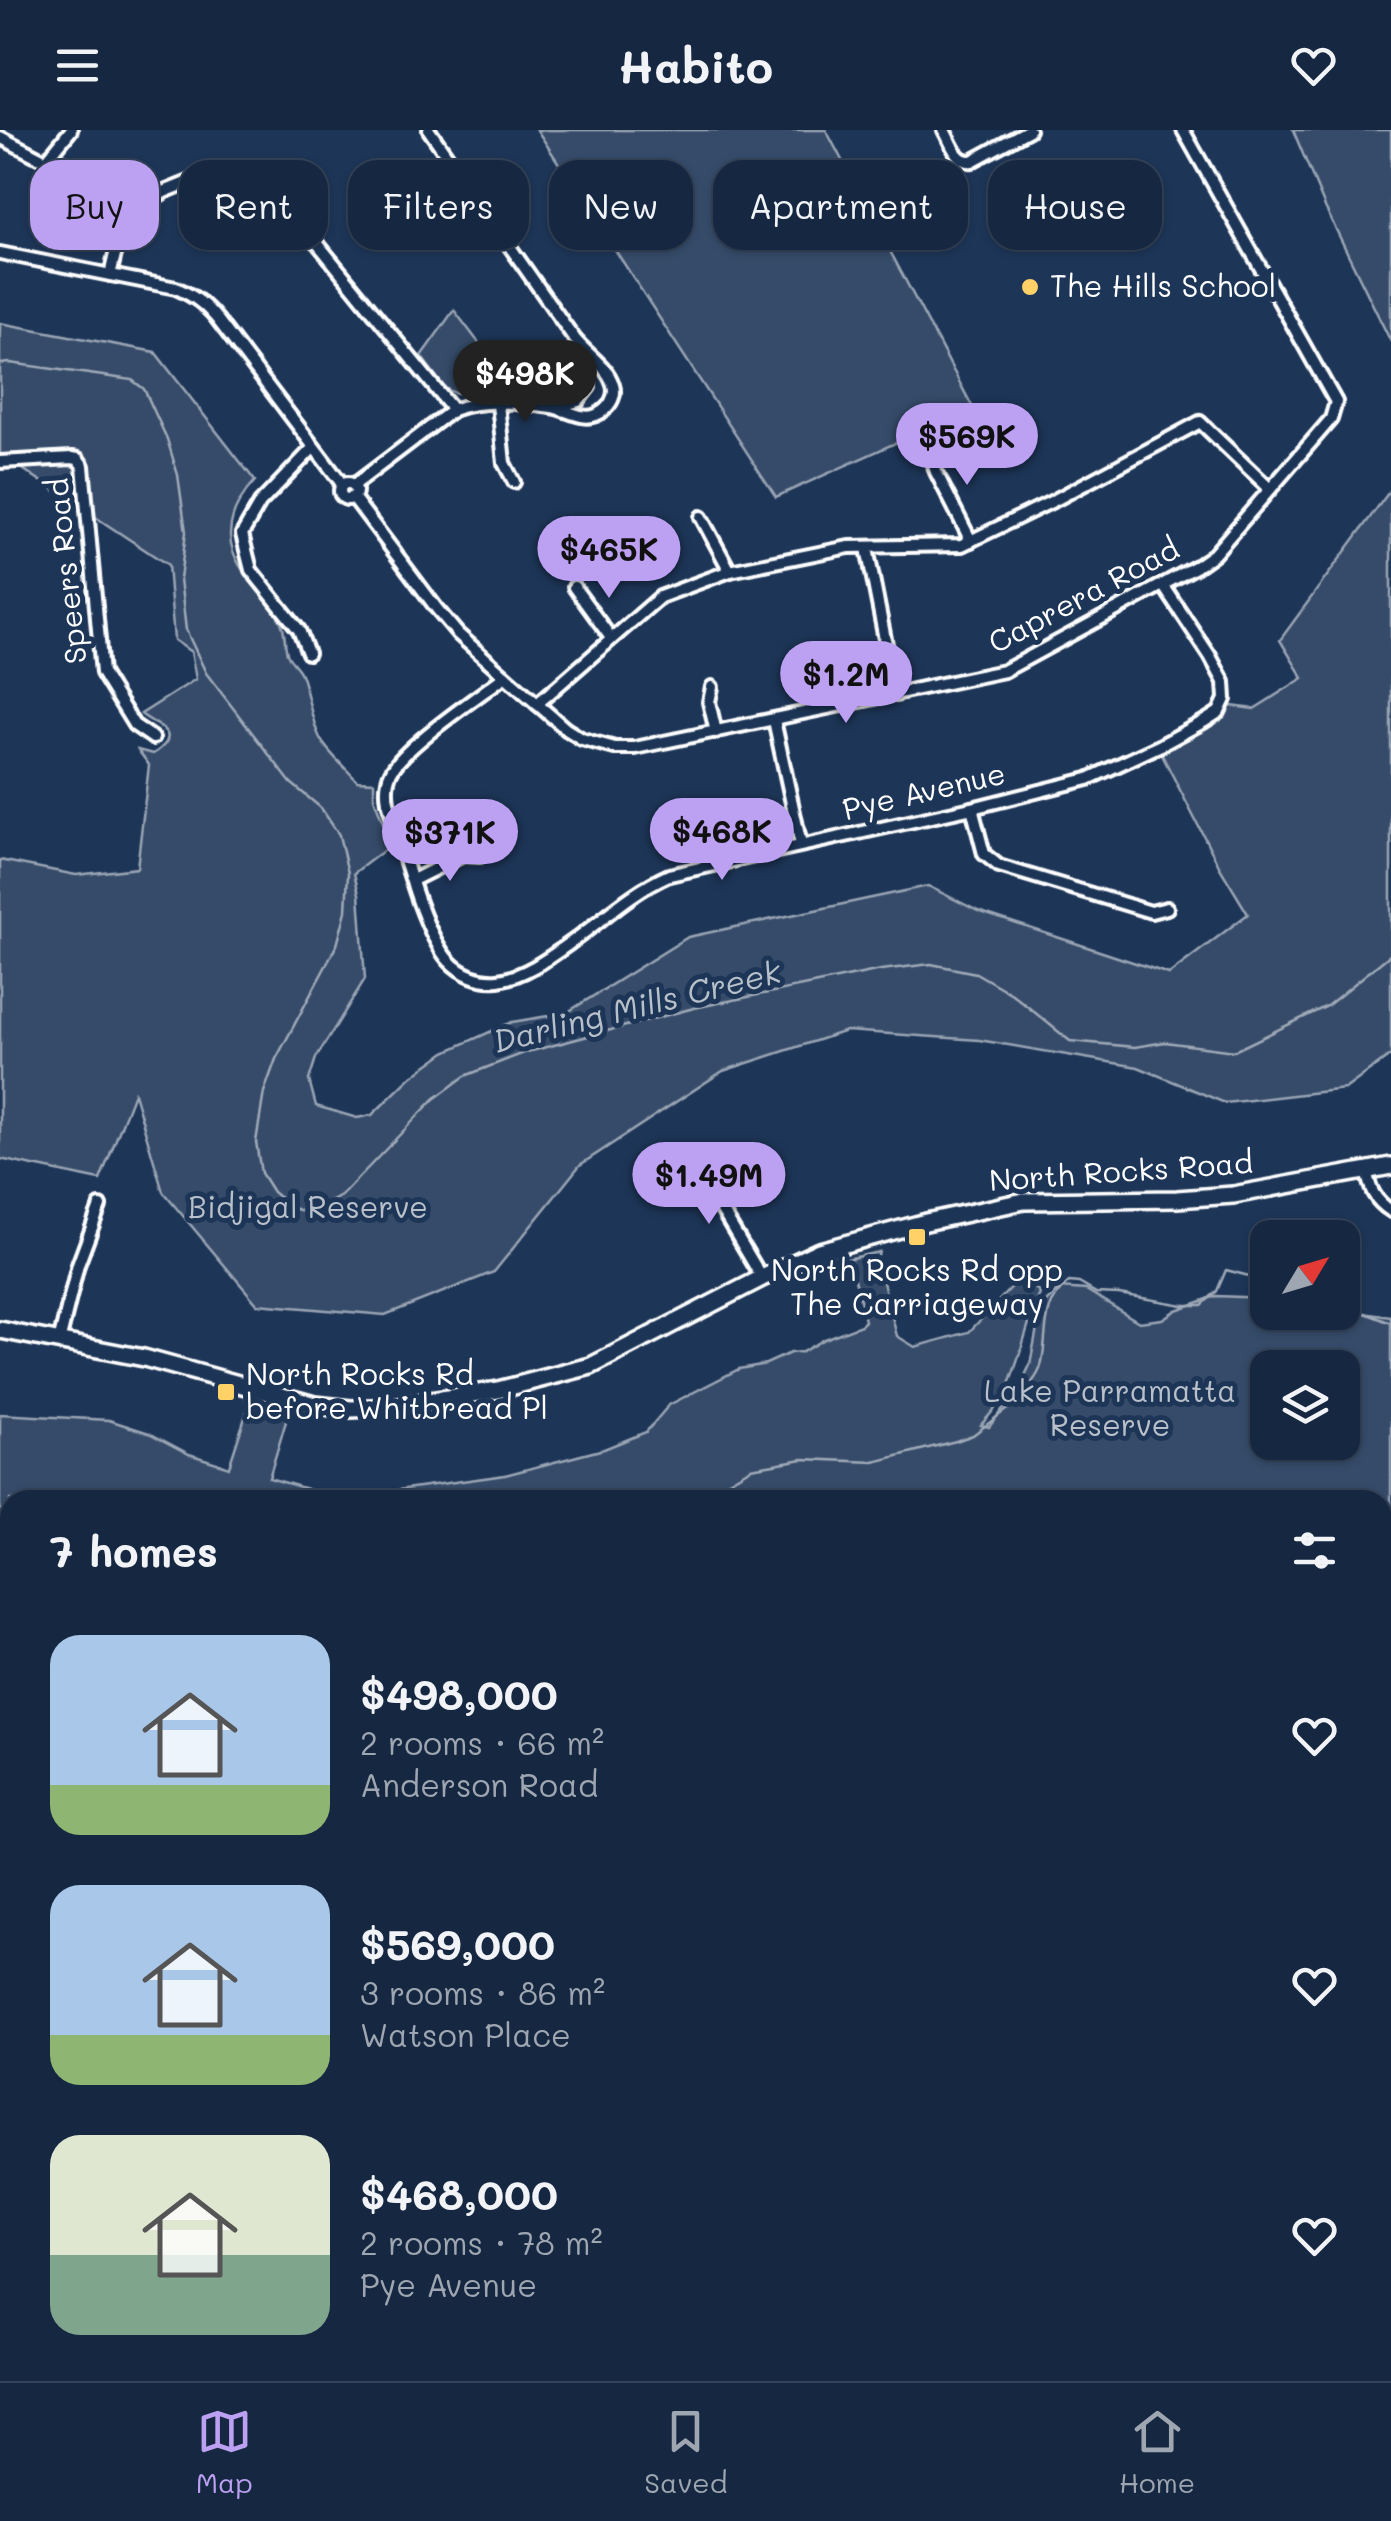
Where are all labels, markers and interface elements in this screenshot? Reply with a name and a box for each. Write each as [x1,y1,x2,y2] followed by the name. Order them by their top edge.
[618,36,773,94] text: Habito
[50,38,105,93] icon: menu
[1286,38,1341,93] icon: heart
[30,160,159,250] chip: Buy
[179,160,328,250] chip: Rent
[348,160,529,250] chip: Filters
[549,160,693,250] chip: New
[713,160,968,250] chip: Apartment
[988,160,1162,250] chip: House
[1050,265,1276,305] place label: The Hills School
[1019,276,1041,298] marker: The Hills School
[455,340,595,425] pin: $498K
[475,351,575,393] text: $498K
[897,403,1037,488] pin: $569K
[918,414,1016,456] text: $569K
[35,476,95,666] street label: Speers Road
[539,516,679,601] pin: $465K
[559,527,659,569] text: $465K
[981,527,1185,661] street label: Caprera Road
[776,641,916,726] pin: $1.2M
[802,652,890,694] text: $1.2M
[838,752,1009,828] street label: Pye Avenue
[652,798,792,883] pin: $468K
[380,799,520,884] pin: $371K
[672,809,772,851] text: $468K
[404,810,496,852] text: $371K
[488,949,786,1061] water label: Darling Mills Creek
[988,1141,1254,1199] street label: North Rocks Road
[628,1142,790,1227] pin: $1.49M
[654,1153,764,1195] text: $1.49M
[188,1186,428,1226] park label: Bidjigal Reserve
[1250,1220,1360,1330] north arrow
[1250,1220,1360,1460] map controls
[906,1226,928,1248] marker: North Rocks Rd opp The Carriageway
[771,1249,1063,1323] place label: North Rocks Rd opp The Carriageway
[1250,1350,1360,1460] button: layers
[246,1353,548,1427] place label: North Rocks Rd before Whitbread Pl
[984,1370,1236,1444] park label: Lake Parramatta Reserve
[215,1381,237,1403] marker: North Rocks Rd before Whitbread Pl
[50,1523,218,1578] text: 7 homes
[1287,1523,1342,1578] icon: filters
[360,1666,558,1721] text: $498,000
[130,1675,250,1795] icon: home
[1287,1708,1342,1763] icon: heart
[360,1721,604,1763] text: 2 rooms · 66 m²
[360,1763,598,1805] text: Anderson Road
[360,1916,555,1971] text: $569,000
[130,1925,250,2045] icon: home
[1287,1958,1342,2013] icon: heart
[360,1971,605,2013] text: 3 rooms · 86 m²
[360,2013,571,2055] text: Watson Place
[360,2166,558,2221] text: $468,000
[130,2175,250,2295] icon: home
[1287,2208,1342,2263] icon: heart
[360,2221,603,2263] text: 2 rooms · 78 m²
[360,2263,537,2305] text: Pye Avenue
[196,2404,253,2500] tab: Map
[644,2404,727,2500] tab: Saved
[1119,2404,1195,2500] tab: Home

